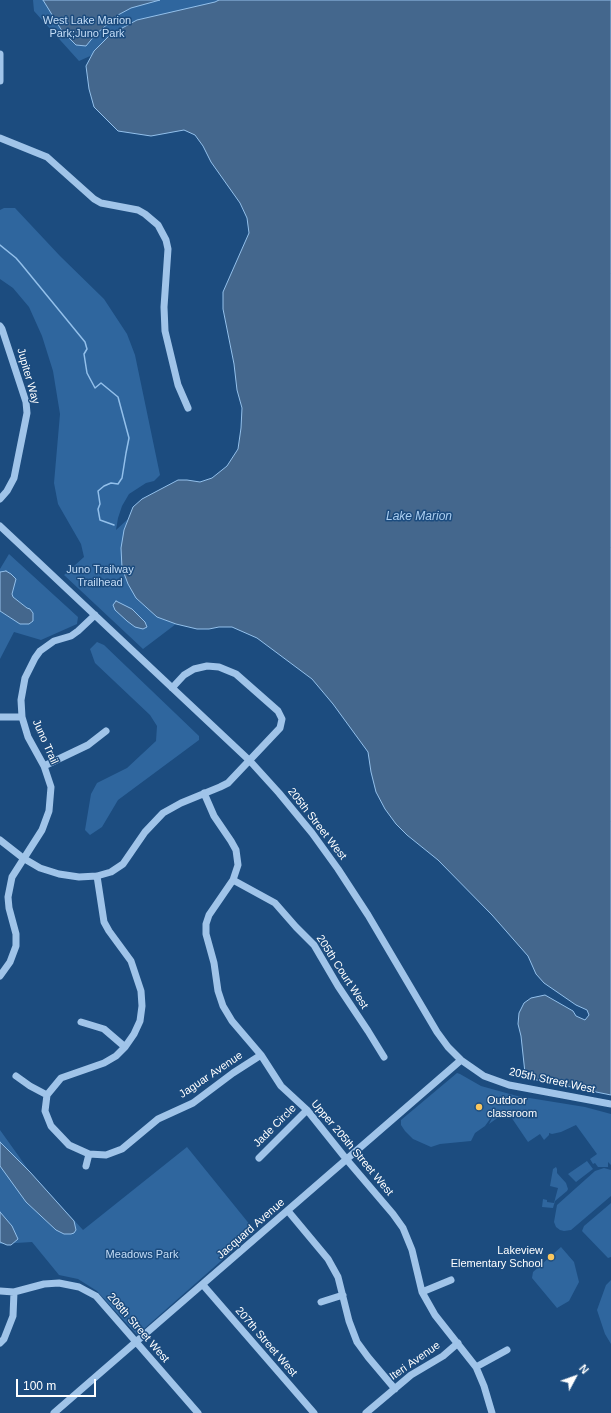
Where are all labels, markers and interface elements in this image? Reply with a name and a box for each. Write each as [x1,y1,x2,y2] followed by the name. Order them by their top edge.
[43,14,131,40] park label: West Lake Marion Park;Juno Park
[14,346,42,406] street label: Jupiter Way
[386,510,452,524] water label: Lake Marion
[66,563,134,589] park label: Juno Trailway Trailhead
[29,717,61,767] street label: Juno Trail
[285,785,349,863] street label: 205th Street West
[313,933,371,1011] street label: 205th Court West
[177,1049,245,1101] street label: Jaguar Avenue
[508,1065,596,1097] street label: 205th Street West
[487,1094,537,1120] place label: Outdoor classroom
[308,1097,396,1199] street label: Upper 205th Street West
[251,1102,299,1150] street label: Jade Circle
[474,1102,484,1112] marker: Outdoor classroom
[214,1196,288,1262] street label: Jacquard Avenue
[451,1244,543,1270] place label: Lakeview Elementary School
[106,1248,178,1262] park label: Meadows Park
[546,1252,556,1262] marker: Lakeview Elementary School
[104,1291,172,1365] street label: 208th Street West
[232,1305,300,1379] street label: 207th Street West
[387,1339,443,1383] street label: Iteri Avenue
[555,1357,595,1397] north arrow
[577,1362,591,1376] text: N
[18,1371,98,1397] scale bar
[23,1379,56,1393] text: 100 m

